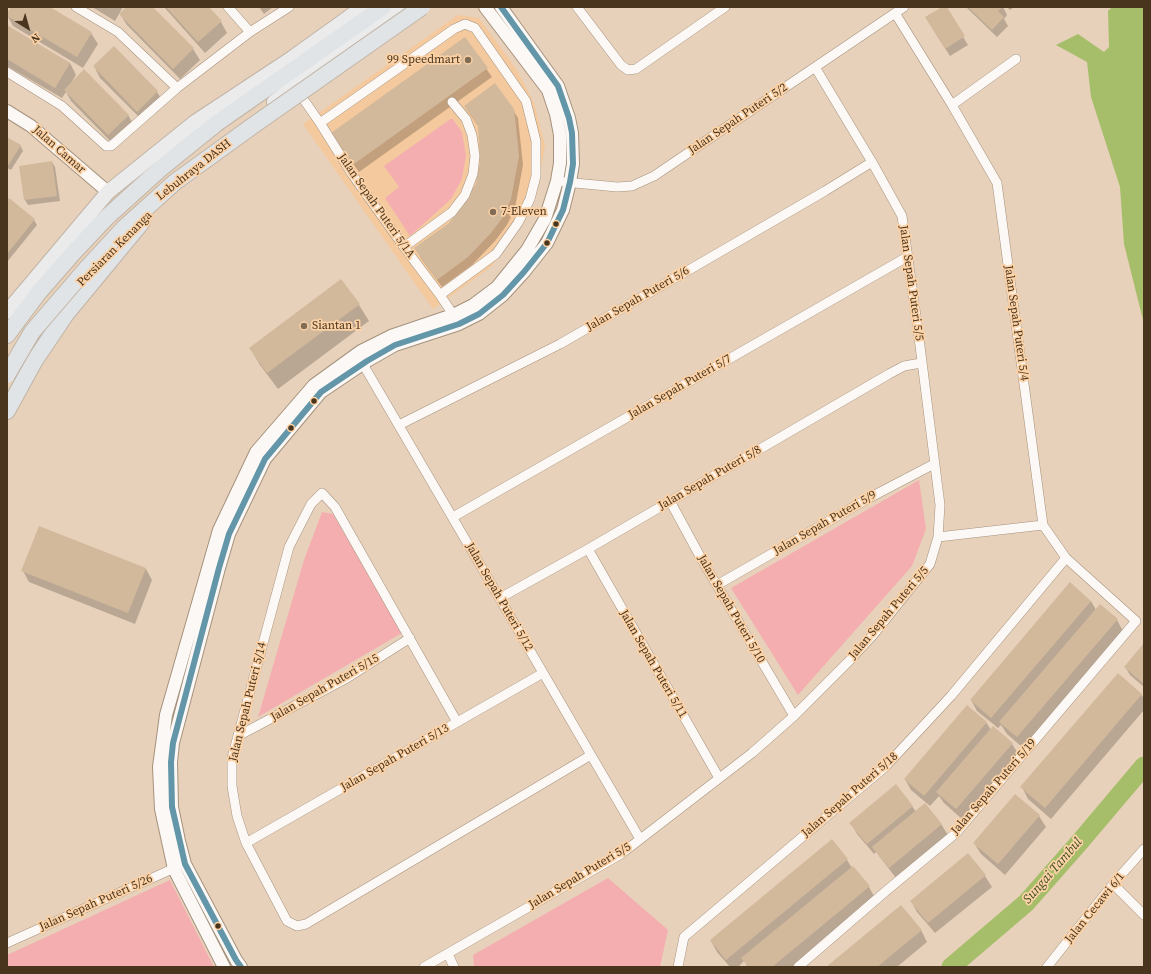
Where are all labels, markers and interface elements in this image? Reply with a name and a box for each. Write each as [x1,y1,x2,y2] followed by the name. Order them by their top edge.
[8,8,48,48] north arrow
[28,30,43,46] text: N
[387,53,460,67] place label: 99 Speedmart
[463,55,473,65] marker: 99 Speedmart
[686,80,790,158] street label: Jalan Sepah Puteri 5/2
[30,123,88,177] street label: Jalan Camar
[154,136,234,204] street label: Lebuhraya DASH
[334,151,418,261] street label: Jalan Sepah Puteri 5/1A
[501,205,547,219] place label: 7-Eleven
[488,207,498,217] marker: 7-Eleven
[74,208,156,290] street label: Persiaran Kenanga
[551,219,561,229] unlabelled marker
[896,224,926,342] street label: Jalan Sepah Puteri 5/5
[542,238,552,248] unlabelled marker
[584,264,692,334] street label: Jalan Sepah Puteri 5/6
[1001,264,1031,382] street label: Jalan Sepah Puteri 5/4
[312,319,361,333] place label: Siantan 1
[299,321,309,331] marker: Siantan 1
[626,352,734,422] street label: Jalan Sepah Puteri 5/7
[309,396,319,406] unlabelled marker
[286,423,296,433] unlabelled marker
[656,443,764,513] street label: Jalan Sepah Puteri 5/8
[771,488,879,558] street label: Jalan Sepah Puteri 5/9
[462,540,536,654] street label: Jalan Sepah Puteri 5/12
[694,552,768,666] street label: Jalan Sepah Puteri 5/10
[846,564,932,662] street label: Jalan Sepah Puteri 5/5
[616,607,690,721] street label: Jalan Sepah Puteri 5/11
[226,641,270,763] street label: Jalan Sepah Puteri 5/14
[268,651,382,725] street label: Jalan Sepah Puteri 5/15
[338,721,452,795] street label: Jalan Sepah Puteri 5/13
[948,736,1040,838] street label: Jalan Sepah Puteri 5/19
[799,749,901,841] street label: Jalan Sepah Puteri 5/18
[1020,835,1086,907] water label: Sungai Tambul
[526,840,634,912] street label: Jalan Sepah Puteri 5/5
[1062,870,1128,946] street label: Jalan Cecawi 6/1
[37,871,155,935] street label: Jalan Sepah Puteri 5/26
[213,921,223,931] unlabelled marker

